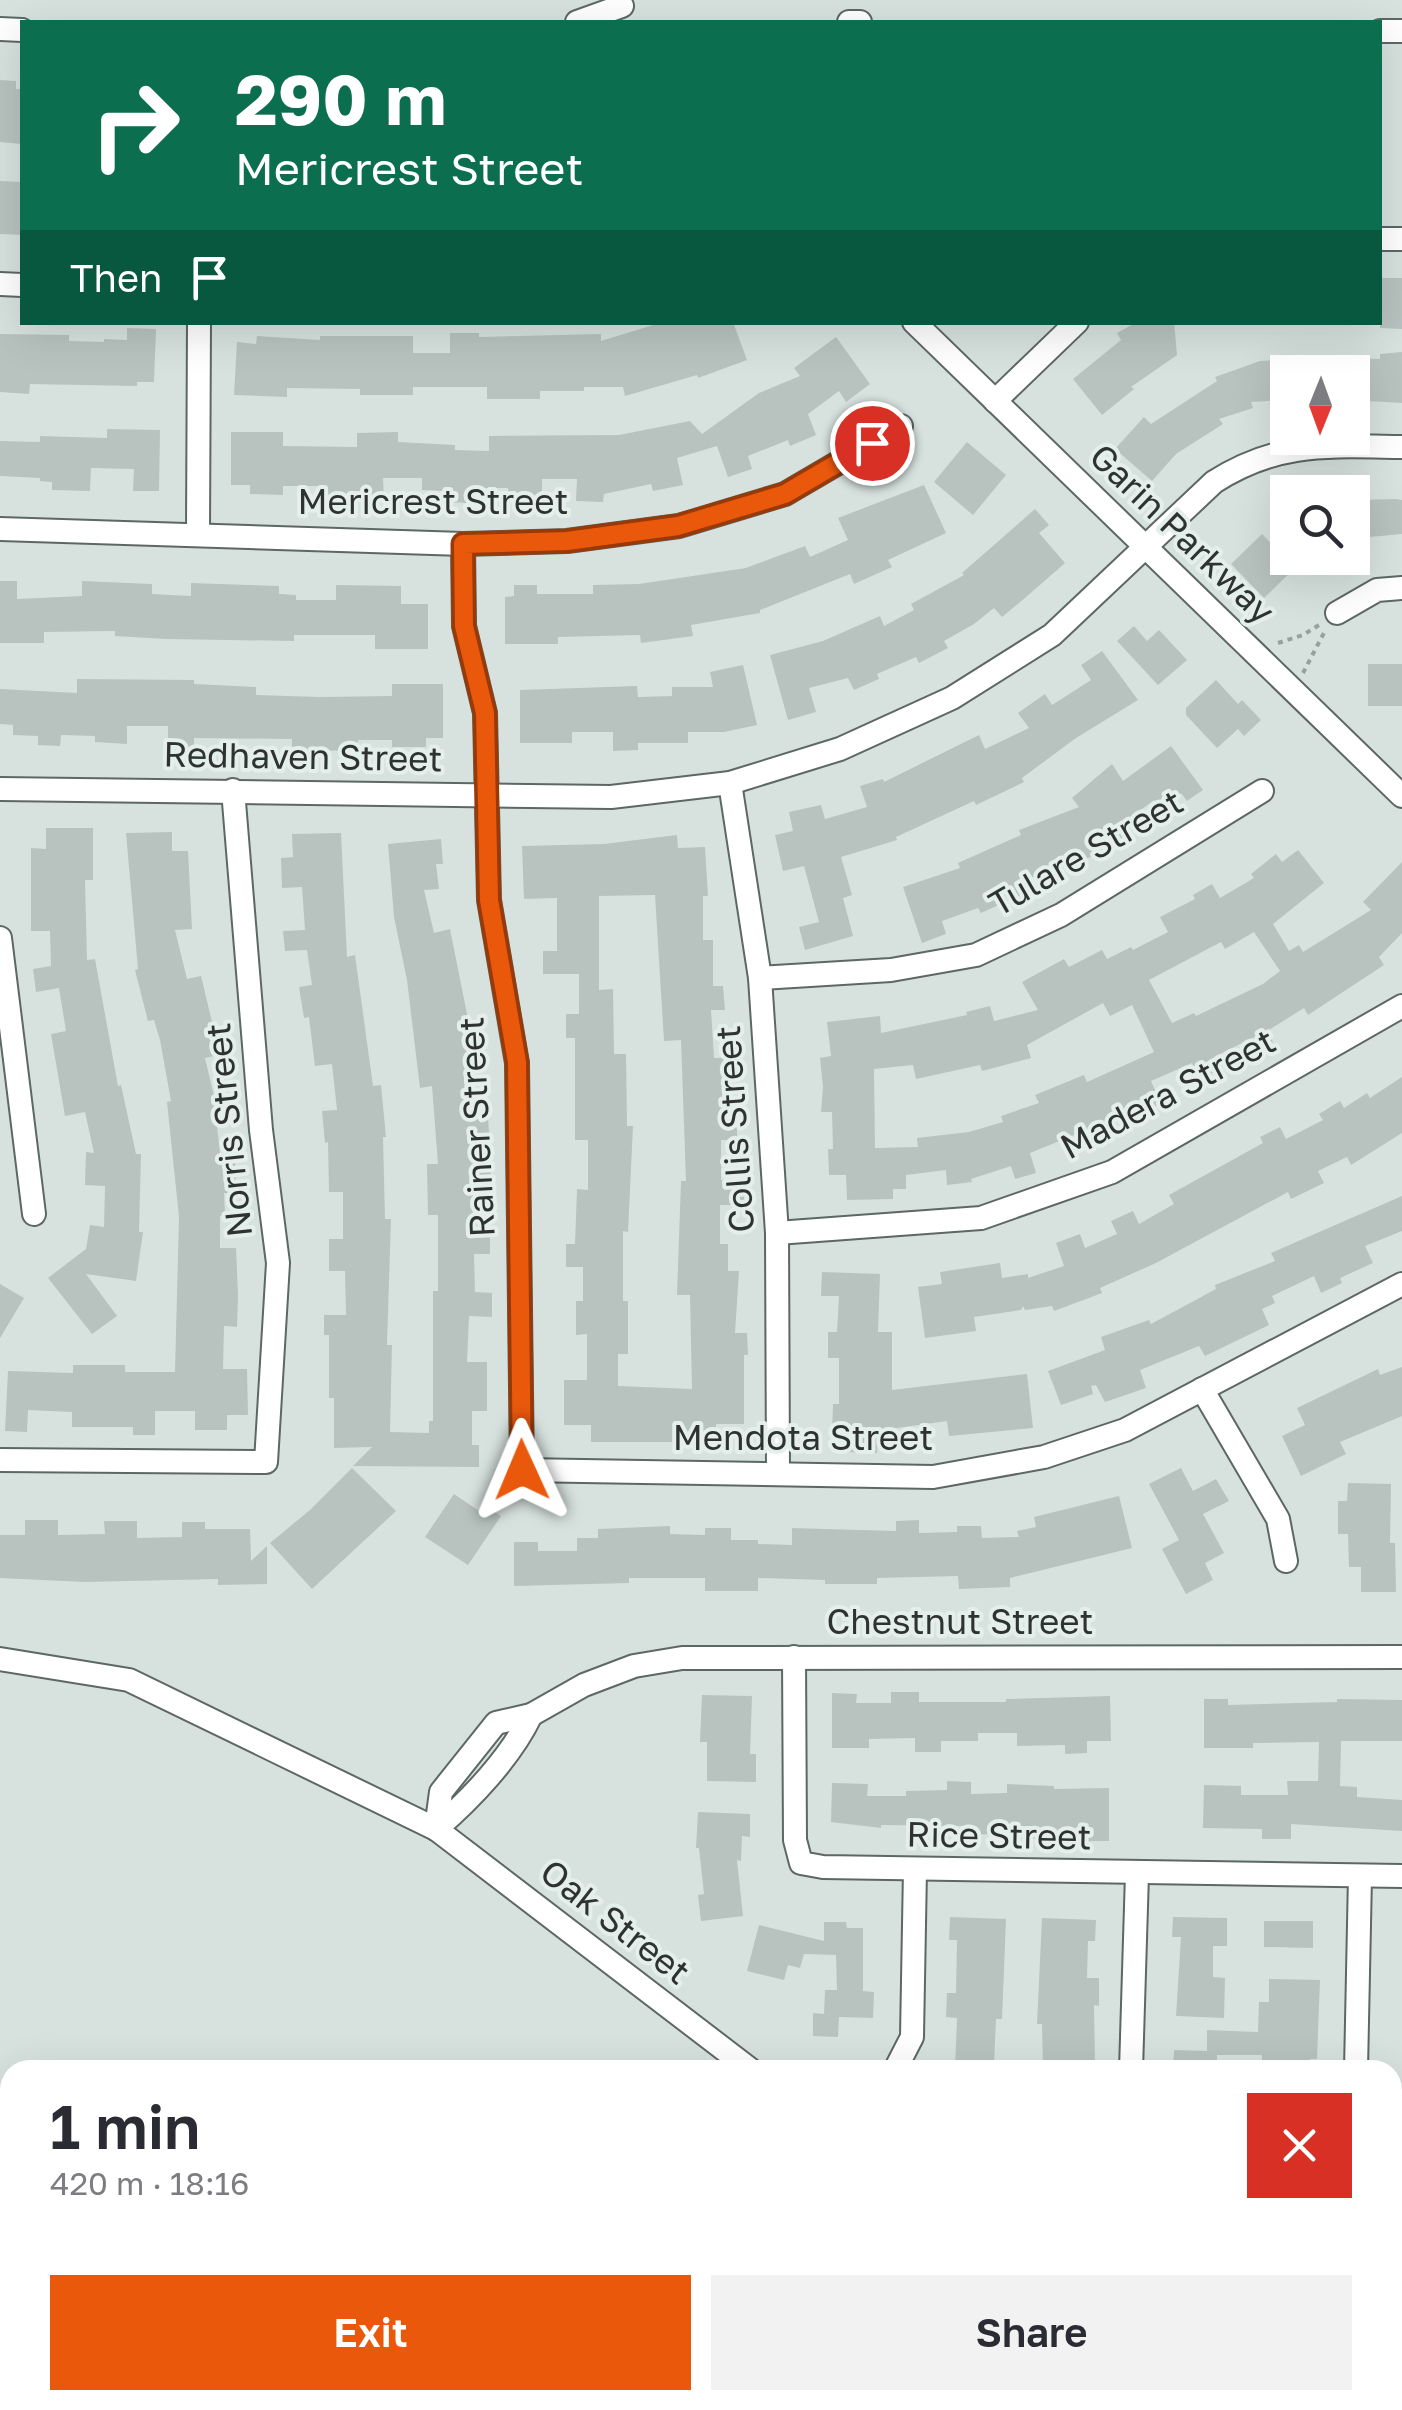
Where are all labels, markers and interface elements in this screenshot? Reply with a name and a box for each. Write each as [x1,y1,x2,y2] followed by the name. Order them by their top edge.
[235,56,446,140] text: 290 m
[70,60,200,190] icon: right
[235,141,583,195] text: Mericrest Street
[182,250,237,305] icon: arrive
[70,255,162,300] text: Then
[1270,355,1370,455] north arrow
[1270,355,1370,575] map controls
[830,401,915,486] pin
[845,416,900,471] icon: arrive
[1082,435,1284,632] street label: Garin Parkway
[1270,475,1370,575] button: search
[297,480,569,522] street label: Mericrest Street
[163,733,443,779] street label: Redhaven Street
[981,780,1190,924] street label: Tulare Street
[449,1016,503,1238] street label: Rainer Street
[1053,1019,1282,1167] street label: Madera Street
[196,1021,260,1239] street label: Norris Street
[706,1024,762,1234] street label: Collis Street
[673,1416,933,1458] street label: Mendota Street
[470,1418,574,1522] position arrow
[826,1600,1094,1642] street label: Chestnut Street
[906,1812,1092,1858] street label: Rice Street
[533,1850,699,1992] street label: Oak Street
[50,2090,200,2162] text: 1 min
[1247,2093,1352,2198] button: close
[50,2164,249,2202] text: 420 m · 18:16
[50,2275,691,2390] button: Exit
[711,2275,1352,2390] button: Share

